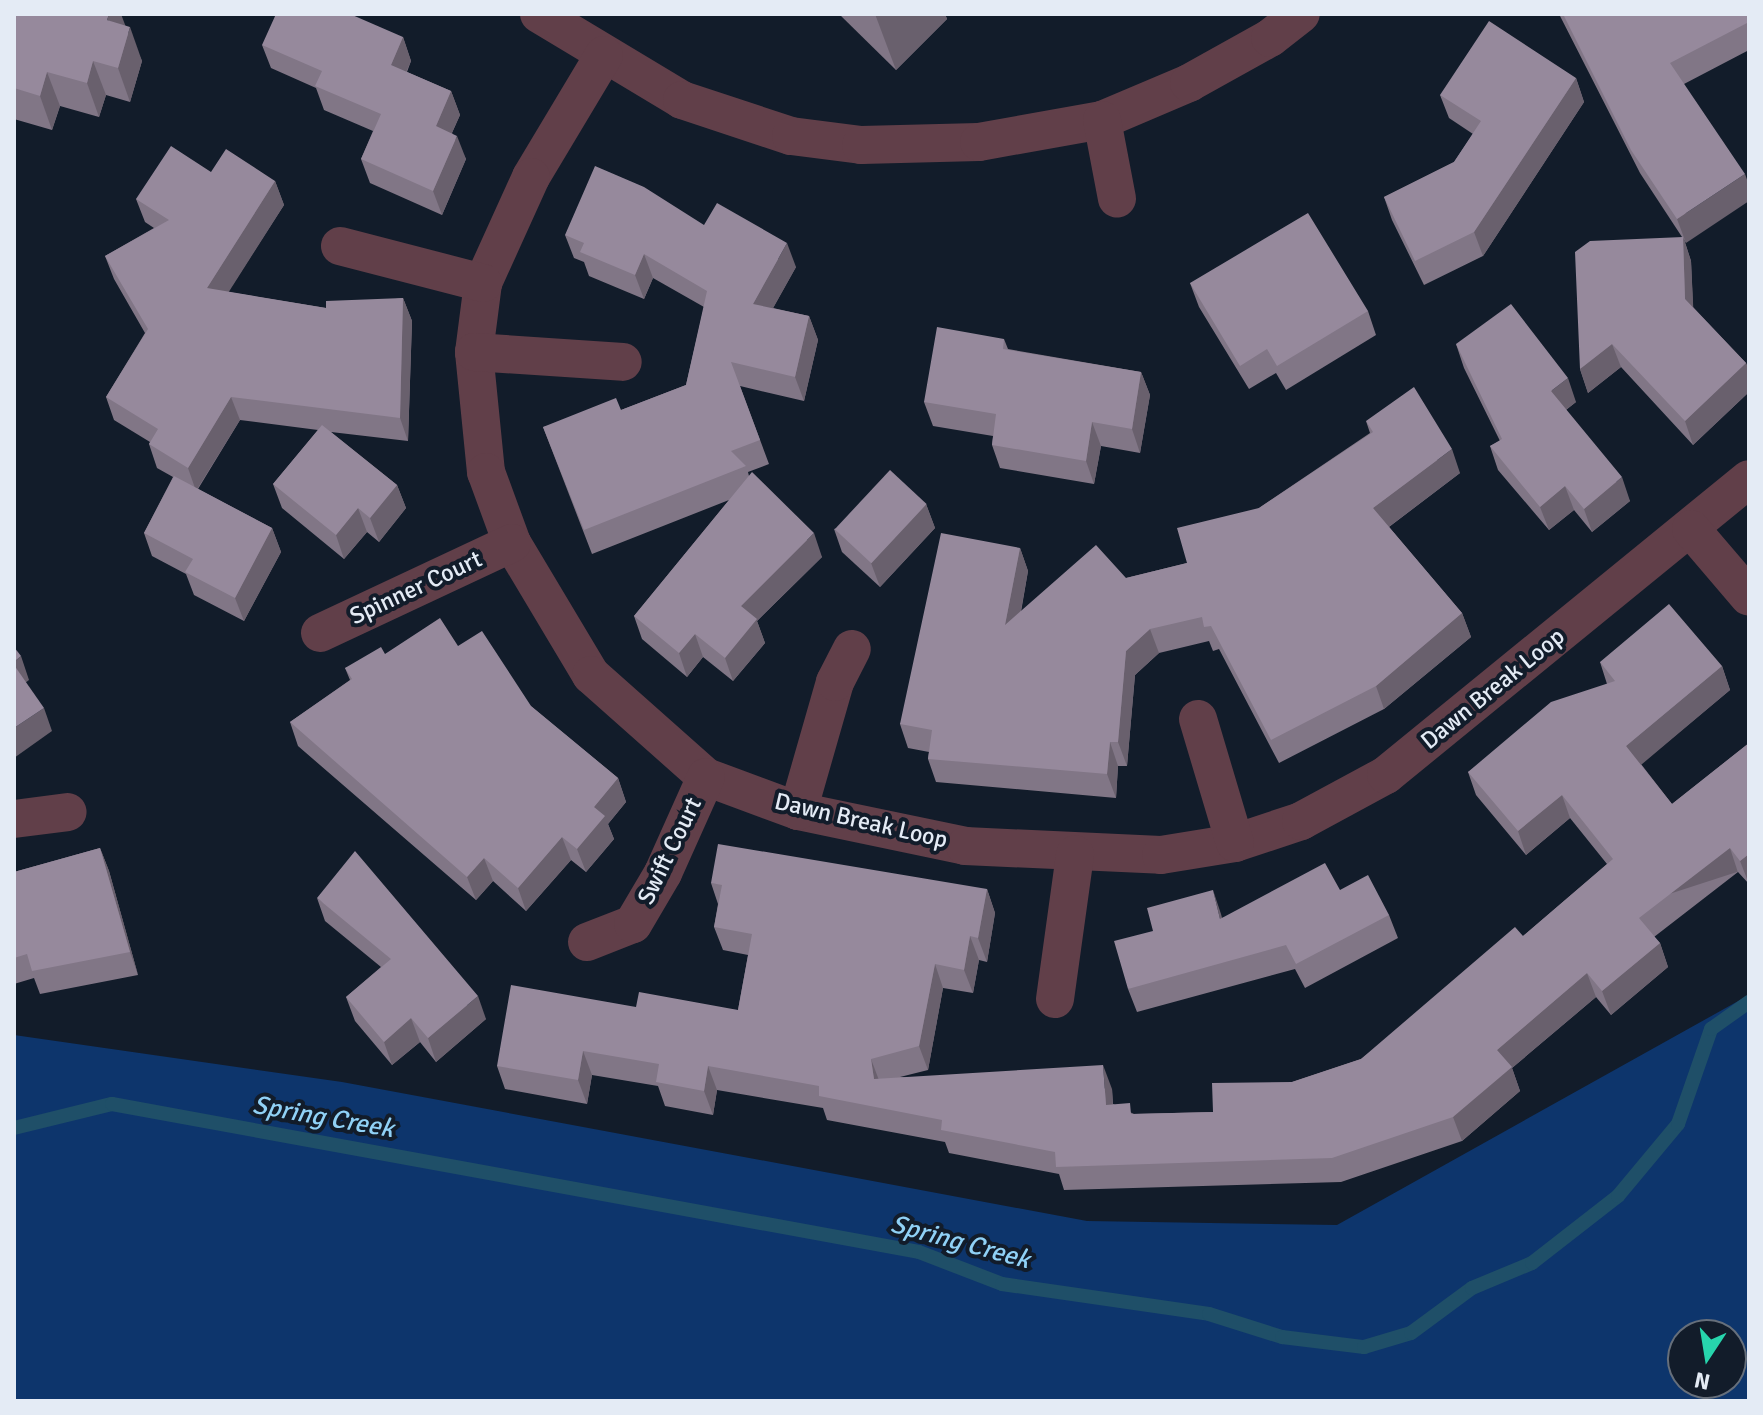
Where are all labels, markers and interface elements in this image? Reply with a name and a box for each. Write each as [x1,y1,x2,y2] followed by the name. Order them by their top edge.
[345,545,487,631] street label: Spinner Court
[1415,622,1571,756] street label: Dawn Break Loop
[772,787,950,855] street label: Dawn Break Loop
[632,793,708,909] street label: Swift Court
[250,1090,396,1146] water label: Spring Creek
[887,1209,1033,1277] water label: Spring Creek
[1667,1319,1747,1399] north arrow
[1692,1366,1713,1396] text: N

